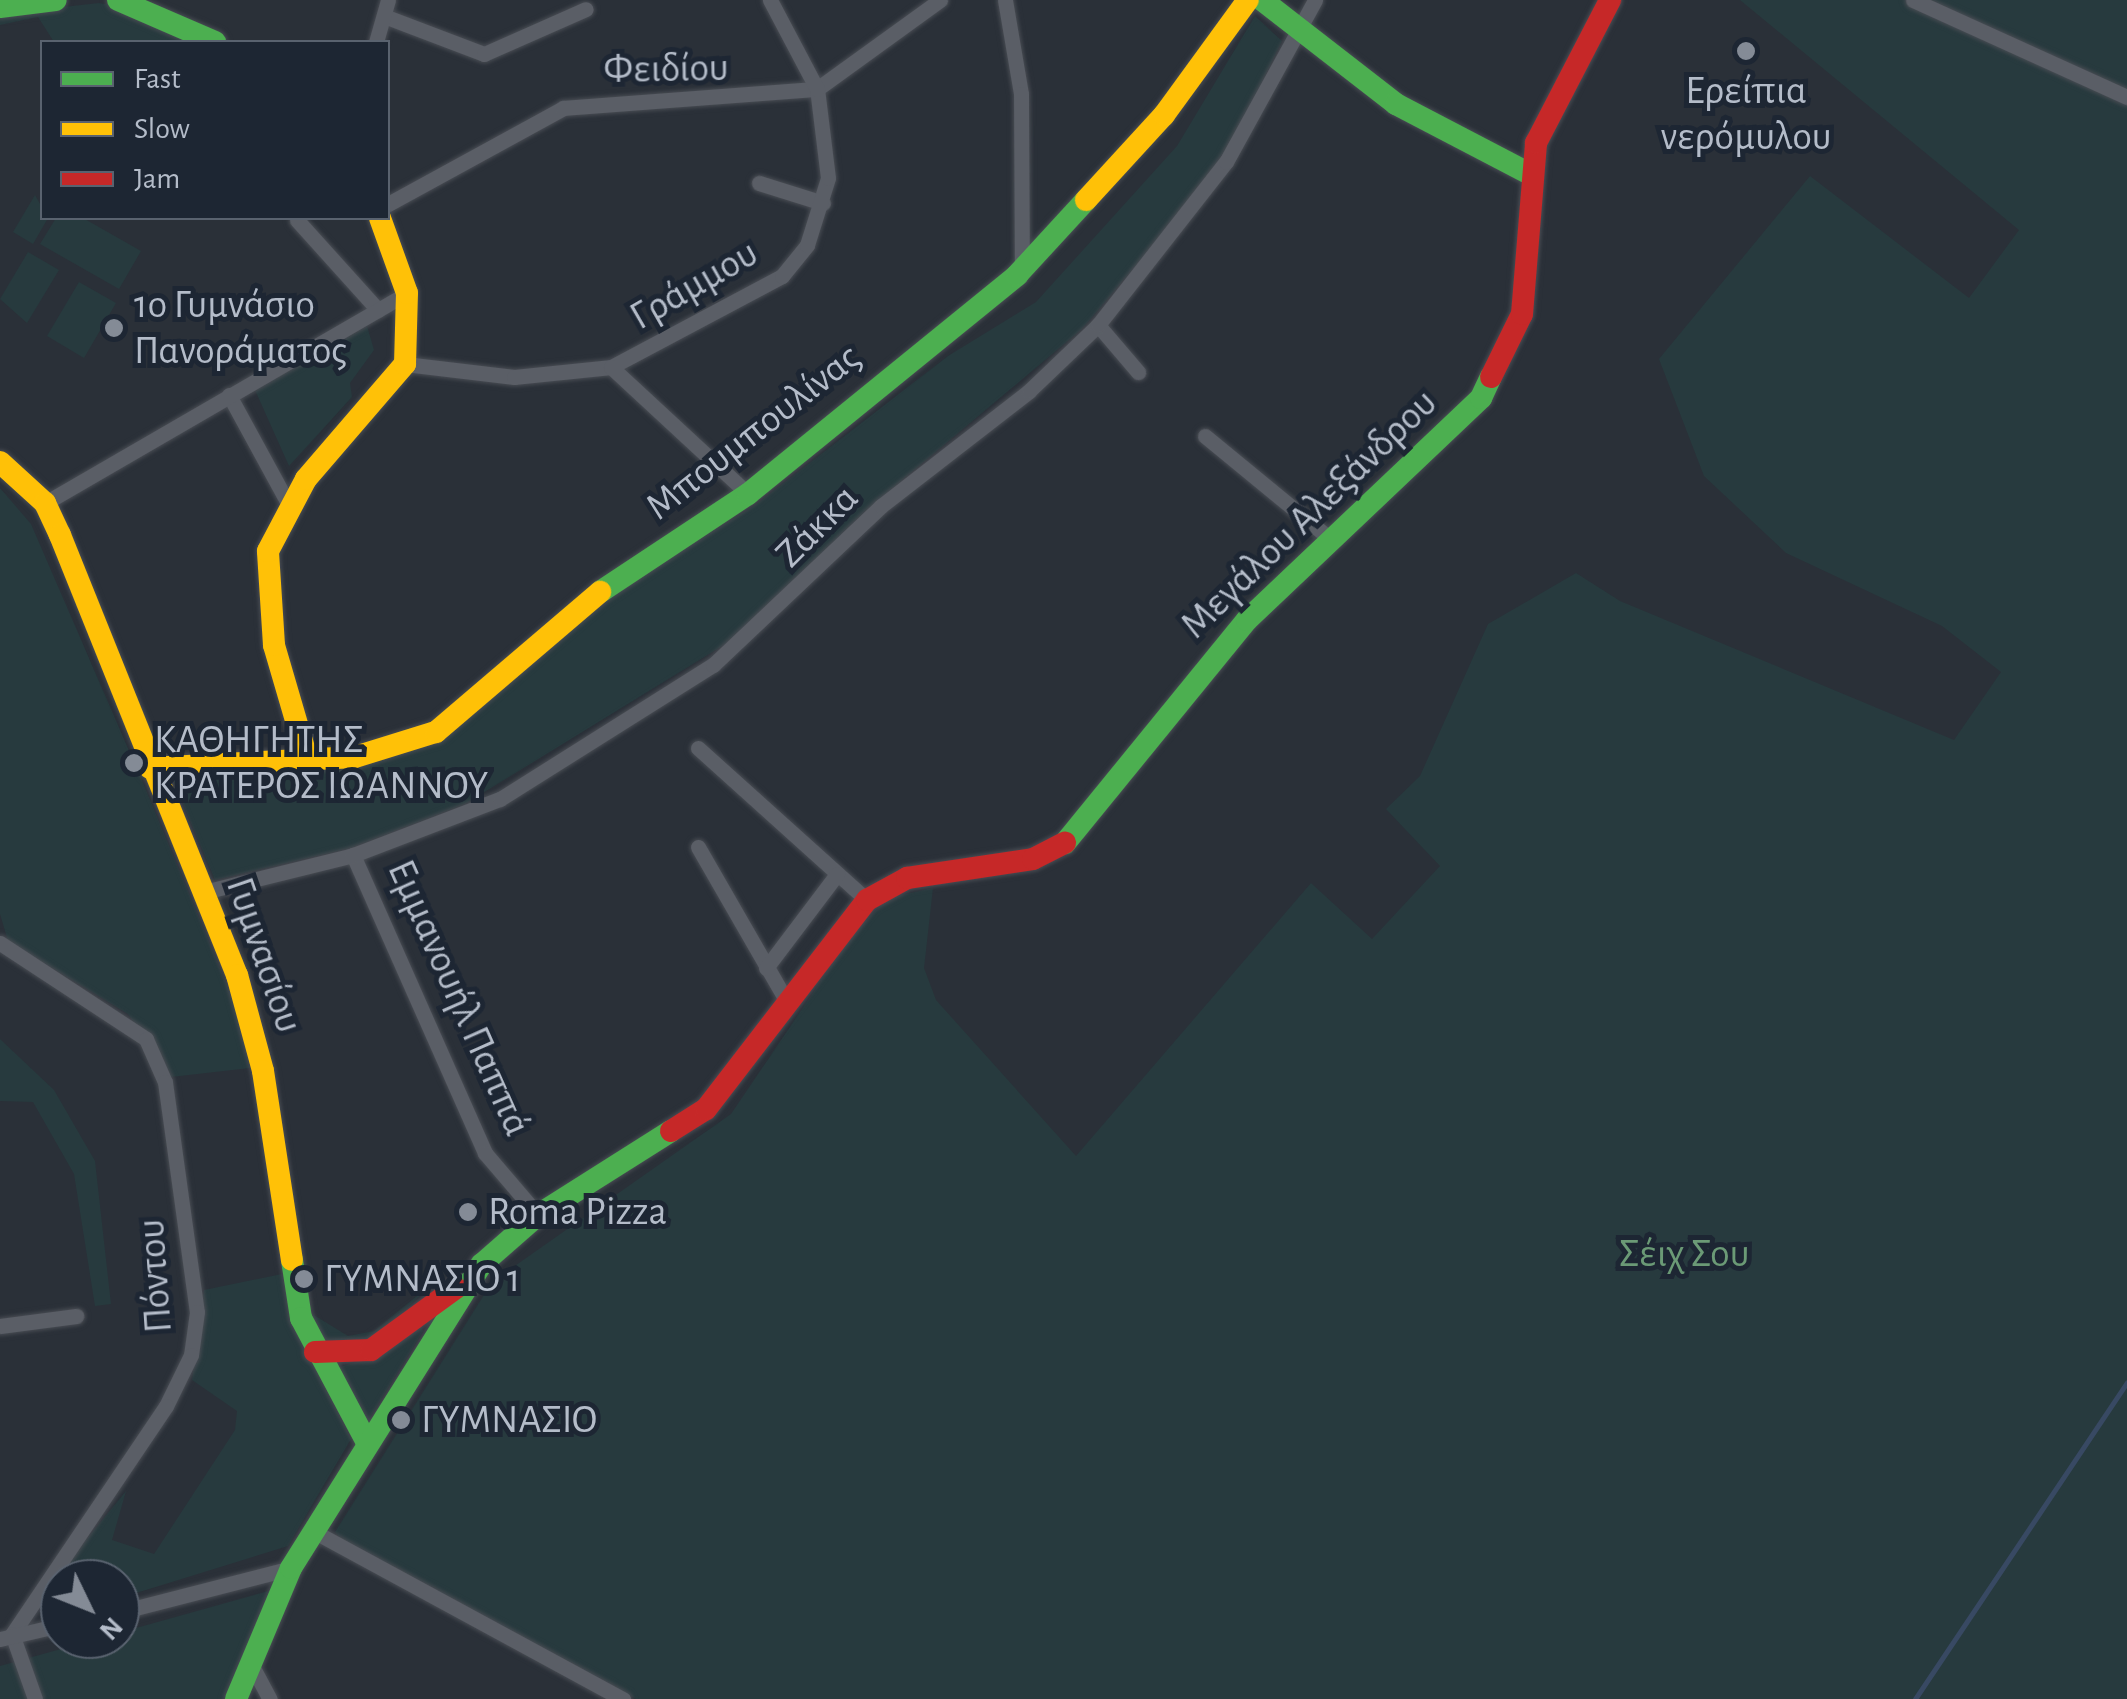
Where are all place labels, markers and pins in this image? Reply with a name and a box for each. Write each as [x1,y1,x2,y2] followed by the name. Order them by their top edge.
[1735,40,1757,62] marker: Ερείπια νερόμυλου
[1660,67,1832,161] place label: Ερείπια νερόμυλου
[134,281,347,375] place label: 1ο Γυμνάσιο Πανοράματος
[103,317,125,339] marker: 1ο Γυμνάσιο Πανοράματος
[154,716,488,810] place label: ΚΑΘΗΓΗΤΗΣ ΚΡΑΤΕΡΟΣ ΙΩΑΝΝΟΥ
[123,752,145,774] marker: ΚΑΘΗΓΗΤΗΣ ΚΡΑΤΕΡΟΣ ΙΩΑΝΝΟΥ
[488,1188,667,1236] place label: Roma Pizza
[457,1201,479,1223] marker: Roma Pizza
[324,1255,520,1303] place label: ΓΥΜΝΑΣΙΟ 1
[293,1268,315,1290] marker: ΓΥΜΝΑΣΙΟ 1
[421,1396,597,1444] place label: ΓΥΜΝΑΣΙΟ
[390,1409,412,1431] marker: ΓΥΜΝΑΣΙΟ

